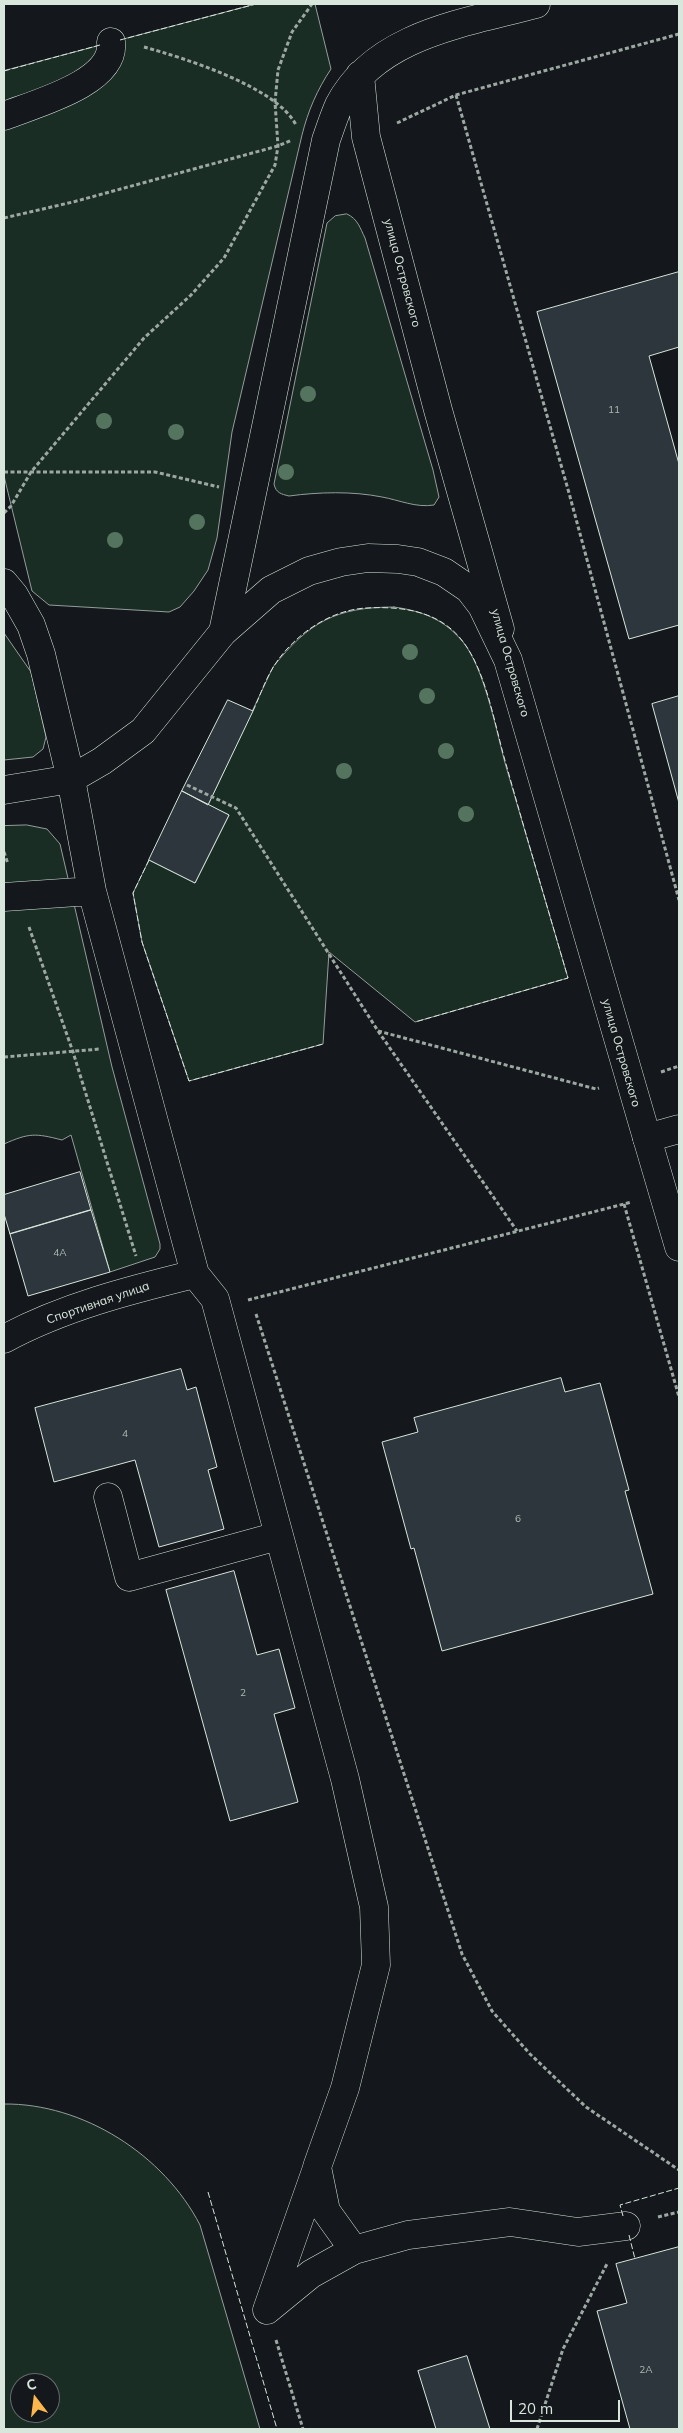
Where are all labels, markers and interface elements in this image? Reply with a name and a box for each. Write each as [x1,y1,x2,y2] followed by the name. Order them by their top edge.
[381,217,423,329] street label: улица Островского
[608,404,620,416] house number: 11
[488,607,532,719] street label: улица Островского
[599,997,643,1109] street label: улица Островского
[53,1247,67,1259] house number: 4А
[45,1279,151,1327] street label: Спортивная улица
[122,1428,128,1440] house number: 4
[515,1513,521,1525] house number: 6
[240,1687,246,1699] house number: 2
[639,2364,653,2376] house number: 2А
[10,2373,60,2423] north arrow
[24,2375,38,2394] text: С
[513,2390,623,2422] scale bar
[518,2399,553,2418] text: 20 m

